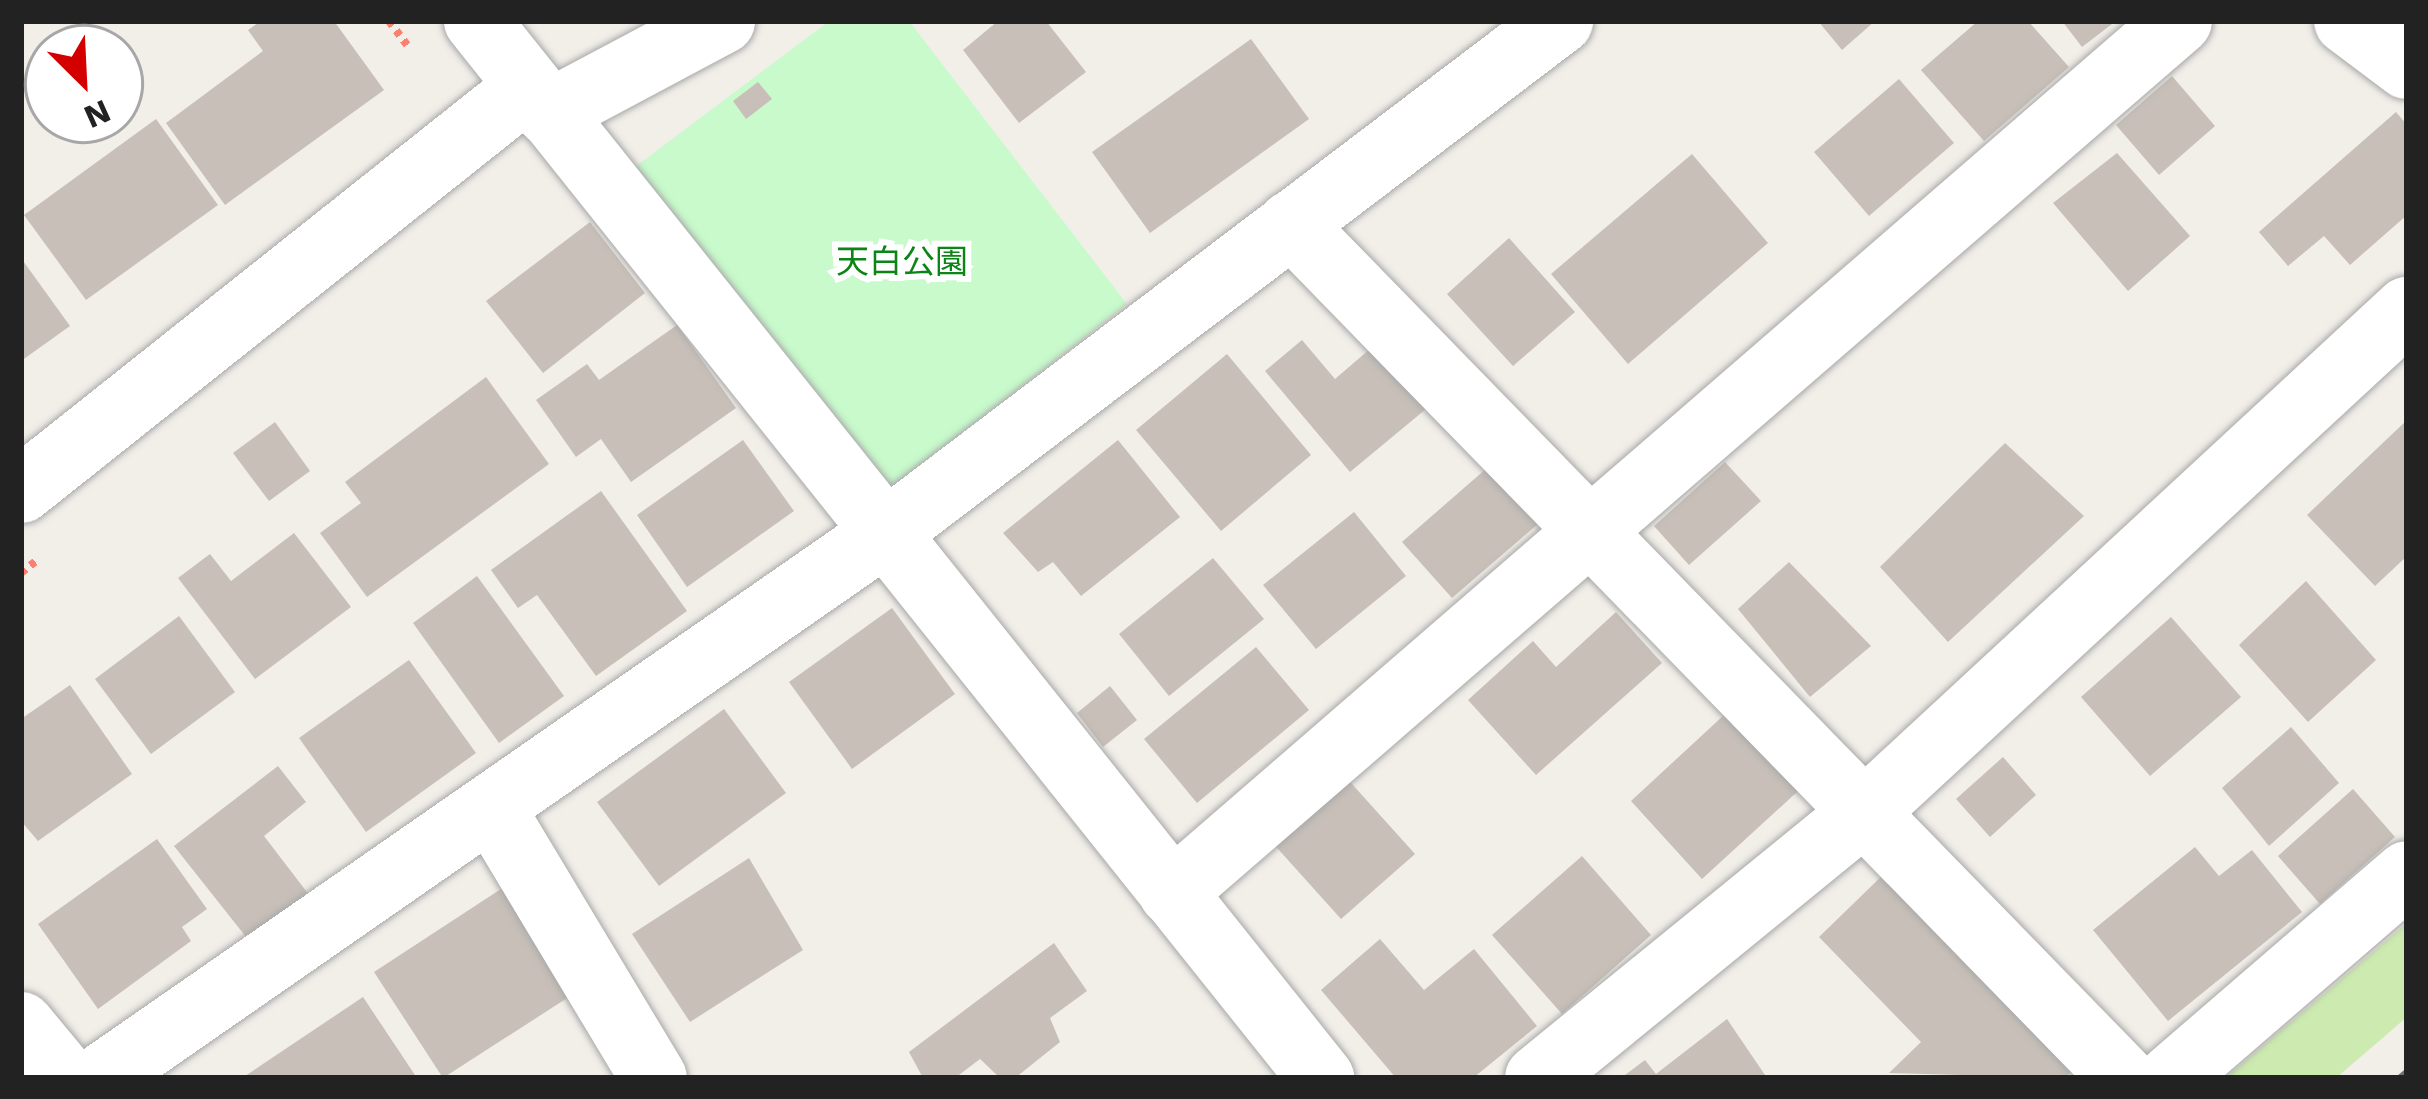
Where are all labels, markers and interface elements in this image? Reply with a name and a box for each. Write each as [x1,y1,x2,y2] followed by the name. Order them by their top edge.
[24,24,144,144] north arrow
[79,92,117,137] text: N
[836,242,968,282] park label: 天白公園

